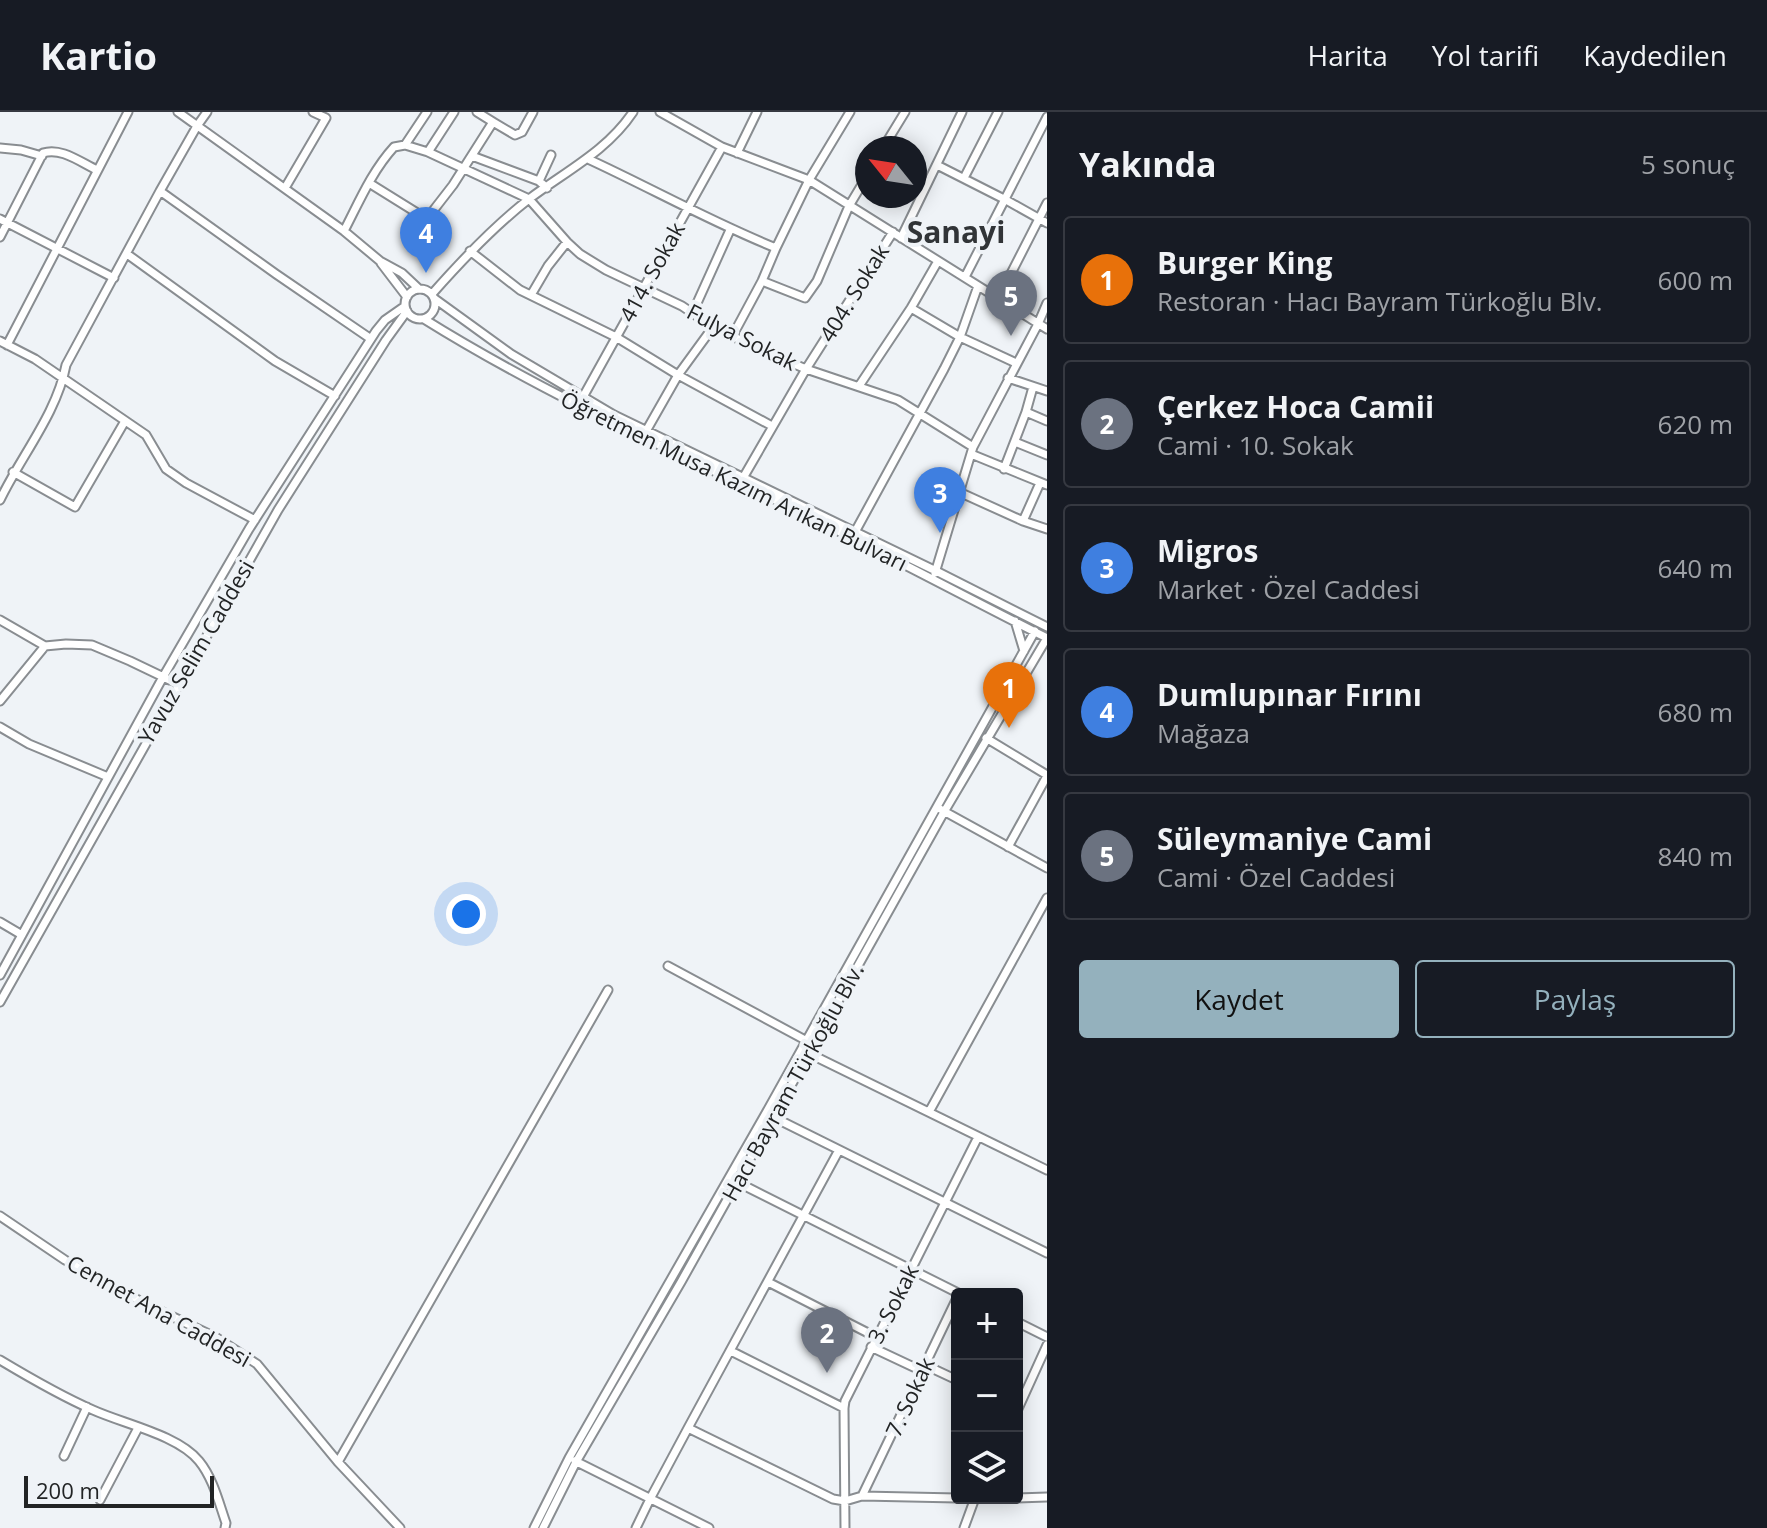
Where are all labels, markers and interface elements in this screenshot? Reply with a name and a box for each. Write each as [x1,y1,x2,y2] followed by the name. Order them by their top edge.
[40,29,157,81] text: Kartio
[1308,36,1388,74] text: Harita
[1432,36,1539,74] text: Yol tarifi
[1583,36,1727,74] text: Kaydedilen
[855,136,927,208] north arrow
[1079,141,1217,187] text: Yakında
[1641,146,1735,182] text: 5 sonuç
[400,207,452,273] pin: 4
[907,211,1005,252] district label: Sanayi
[611,216,691,327] street label: 414. Sokak
[811,238,895,347] street label: 404. Sokak
[1157,242,1332,283] text: Burger King
[1100,262,1114,298] text: 1
[1658,262,1733,298] text: 600 m
[985,270,1037,336] pin: 5
[1157,283,1603,319] text: Restoran · Hacı Bayram Türkoğlu Blv.
[682,296,803,377] street label: Fulya Sokak
[556,383,913,577] street label: Öğretmen Musa Kazım Arıkan Bulvarı
[1157,386,1434,427] text: Çerkez Hoca Camii
[1100,406,1114,442] text: 2
[1658,406,1733,442] text: 620 m
[1157,427,1354,463] text: Cami · 10. Sokak
[914,467,966,533] pin: 3
[1157,530,1259,571] text: Migros
[1100,550,1114,586] text: 3
[1658,550,1733,586] text: 640 m
[130,554,260,749] street label: Yavuz Selim Caddesi
[1157,571,1420,607] text: Market · Özel Caddesi
[983,662,1035,728] pin: 1
[1157,674,1422,715] text: Dumlupınar Fırını
[1100,694,1114,730] text: 4
[1658,694,1733,730] text: 680 m
[1157,715,1250,751] text: Mağaza
[1157,818,1432,859] text: Süleymaniye Cami
[1100,838,1114,874] text: 5
[1658,838,1733,874] text: 840 m
[1157,859,1395,895] text: Cami · Özel Caddesi
[446,894,486,934] your location
[714,957,870,1206] street label: Hacı Bayram Türkoğlu Blv.
[1079,960,1399,1038] button: Kaydet
[1415,960,1735,1038] button: Paylaş
[62,1247,257,1373] street label: Cennet Ana Caddesi
[860,1259,925,1348] street label: 3. Sokak
[951,1288,1023,1504] map controls
[951,1288,1023,1360] button: +
[801,1307,853,1373] pin: 2
[878,1351,941,1441] street label: 7. Sokak
[951,1360,1023,1432] button: −
[951,1432,1023,1504] button: layers
[24,1472,214,1508] scale bar
[36,1475,100,1505] text: 200 m

